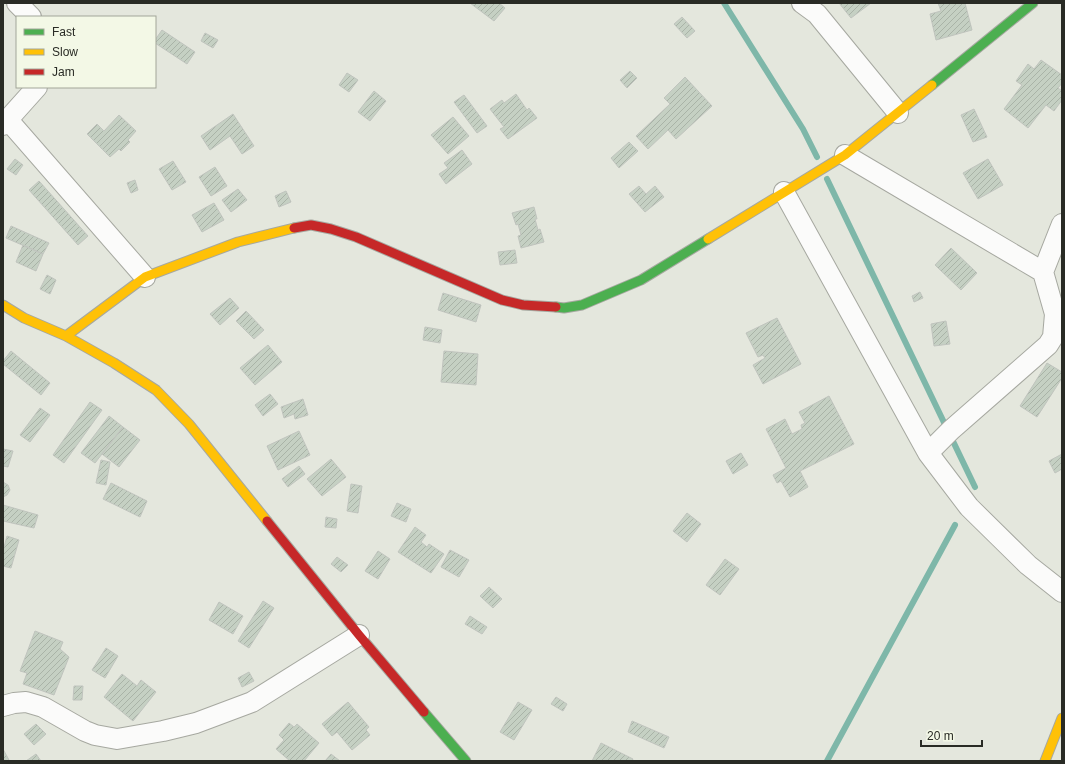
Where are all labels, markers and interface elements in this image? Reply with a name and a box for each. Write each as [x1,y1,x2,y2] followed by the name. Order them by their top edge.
[16,16,156,88] legend
[52,25,76,39] text: Fast
[52,45,78,59] text: Slow
[52,65,75,79] text: Jam
[921,722,982,748] scale bar
[927,729,954,743] text: 20 m

